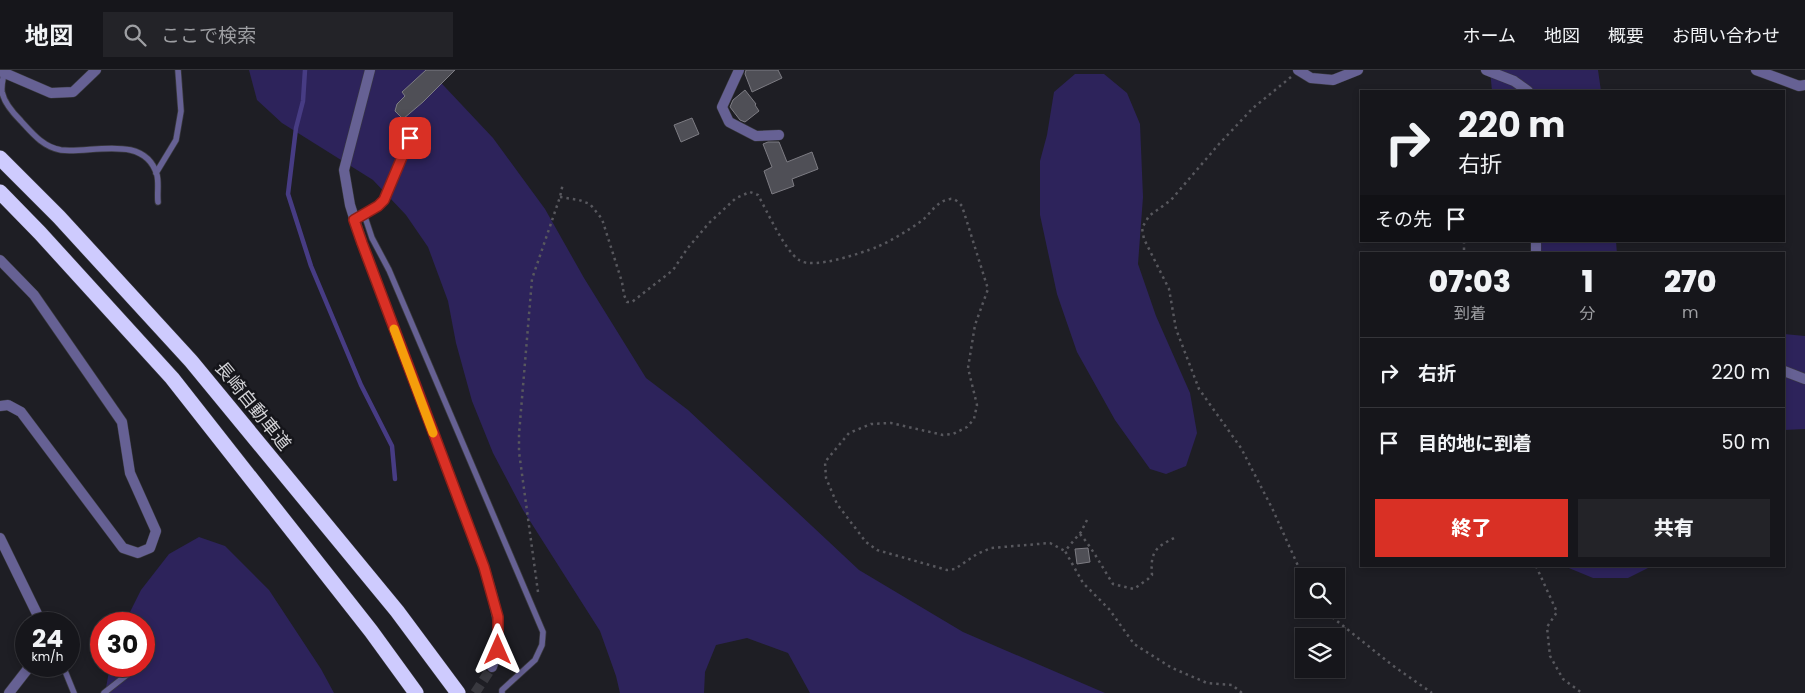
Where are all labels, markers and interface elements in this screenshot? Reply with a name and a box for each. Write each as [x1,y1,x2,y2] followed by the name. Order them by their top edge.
[103,12,453,57] search box
[25,19,73,52] text: 地図
[121,21,149,49] icon: search
[161,22,256,49] text: ここで検索
[1463,23,1516,48] text: ホーム
[1544,23,1580,48] text: 地図
[1608,23,1644,48] text: 概要
[1672,23,1780,48] text: お問い合わせ
[1458,100,1565,149] text: 220 m
[1375,110,1440,175] icon: right
[389,117,431,159] pin
[396,124,424,152] icon: arrive
[1458,149,1502,180] text: 右折
[1442,205,1470,233] icon: arrive
[1375,206,1432,233] text: その先
[1429,260,1511,303] text: 07:03
[1582,260,1593,303] text: 1
[1664,260,1716,303] text: 270
[1682,301,1698,324] text: m
[1454,302,1486,325] text: 到着
[1579,302,1596,325] text: 分
[210,356,297,456] street label: 長崎自動車道
[1375,359,1403,387] icon: right
[1712,359,1770,386] text: 220 m
[1418,360,1456,387] text: 右折
[1375,429,1403,457] icon: arrive
[1721,429,1770,456] text: 50 m
[1418,430,1532,457] text: 目的地に到着
[1375,499,1568,557] button: 終了
[1578,499,1770,557] button: 共有
[1295,568,1345,678] map controls
[1295,568,1345,618] button: search
[90,612,155,677] speed limit sign: 30
[32,621,63,656] text: 24
[471,623,523,675] position arrow
[1295,628,1345,678] button: layers
[32,648,63,665] text: km/h

